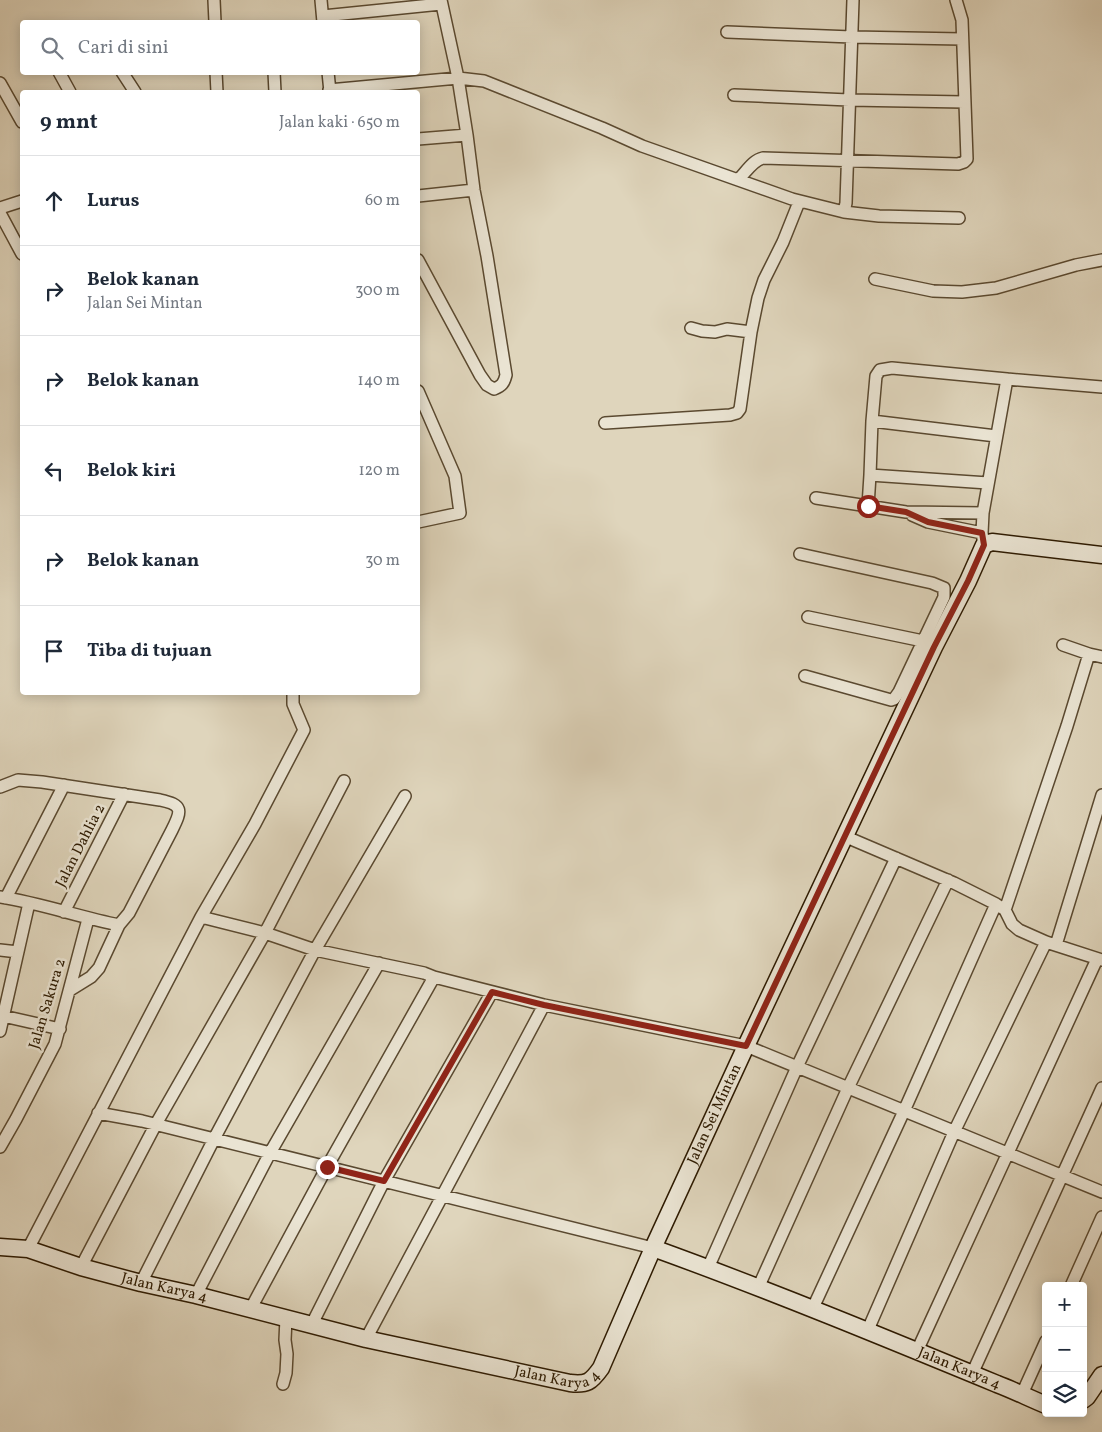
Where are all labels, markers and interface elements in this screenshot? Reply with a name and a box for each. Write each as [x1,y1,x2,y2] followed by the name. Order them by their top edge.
[20,20,420,75] search box
[38,34,66,62] icon: search
[78,35,169,61] text: Cari di sini
[40,108,98,137] text: 9 mnt
[279,112,400,134] text: Jalan kaki · 650 m
[40,187,68,215] icon: ahead
[87,188,139,214] text: Lurus
[365,190,400,212] text: 60 m
[87,267,199,293] text: Belok kanan
[40,277,68,305] icon: right
[355,280,400,302] text: 300 m
[87,293,203,315] text: Jalan Sei Mintan
[40,367,68,395] icon: right
[87,368,199,394] text: Belok kanan
[358,370,400,392] text: 140 m
[40,457,68,485] icon: left
[87,458,176,484] text: Belok kiri
[358,460,400,482] text: 120 m
[857,495,880,518] route start
[40,547,68,575] icon: right
[87,548,199,574] text: Belok kanan
[365,550,400,572] text: 30 m
[40,637,68,665] icon: arrive
[87,638,212,664] text: Tiba di tujuan
[51,801,111,891] street label: Jalan Dahlia 2
[24,956,72,1052] street label: Jalan Sakura 2
[682,1061,747,1168] street label: Jalan Sei Mintan
[316,1156,339,1179] route end
[119,1268,210,1308] street label: Jalan Karya 4
[1042,1282,1087,1417] map controls
[1042,1282,1087,1327] button: +
[1042,1327,1087,1372] button: −
[914,1342,1004,1395] street label: Jalan Karya 4
[512,1361,605,1394] street label: Jalan Karya 4
[1042,1372,1087,1417] button: layers

